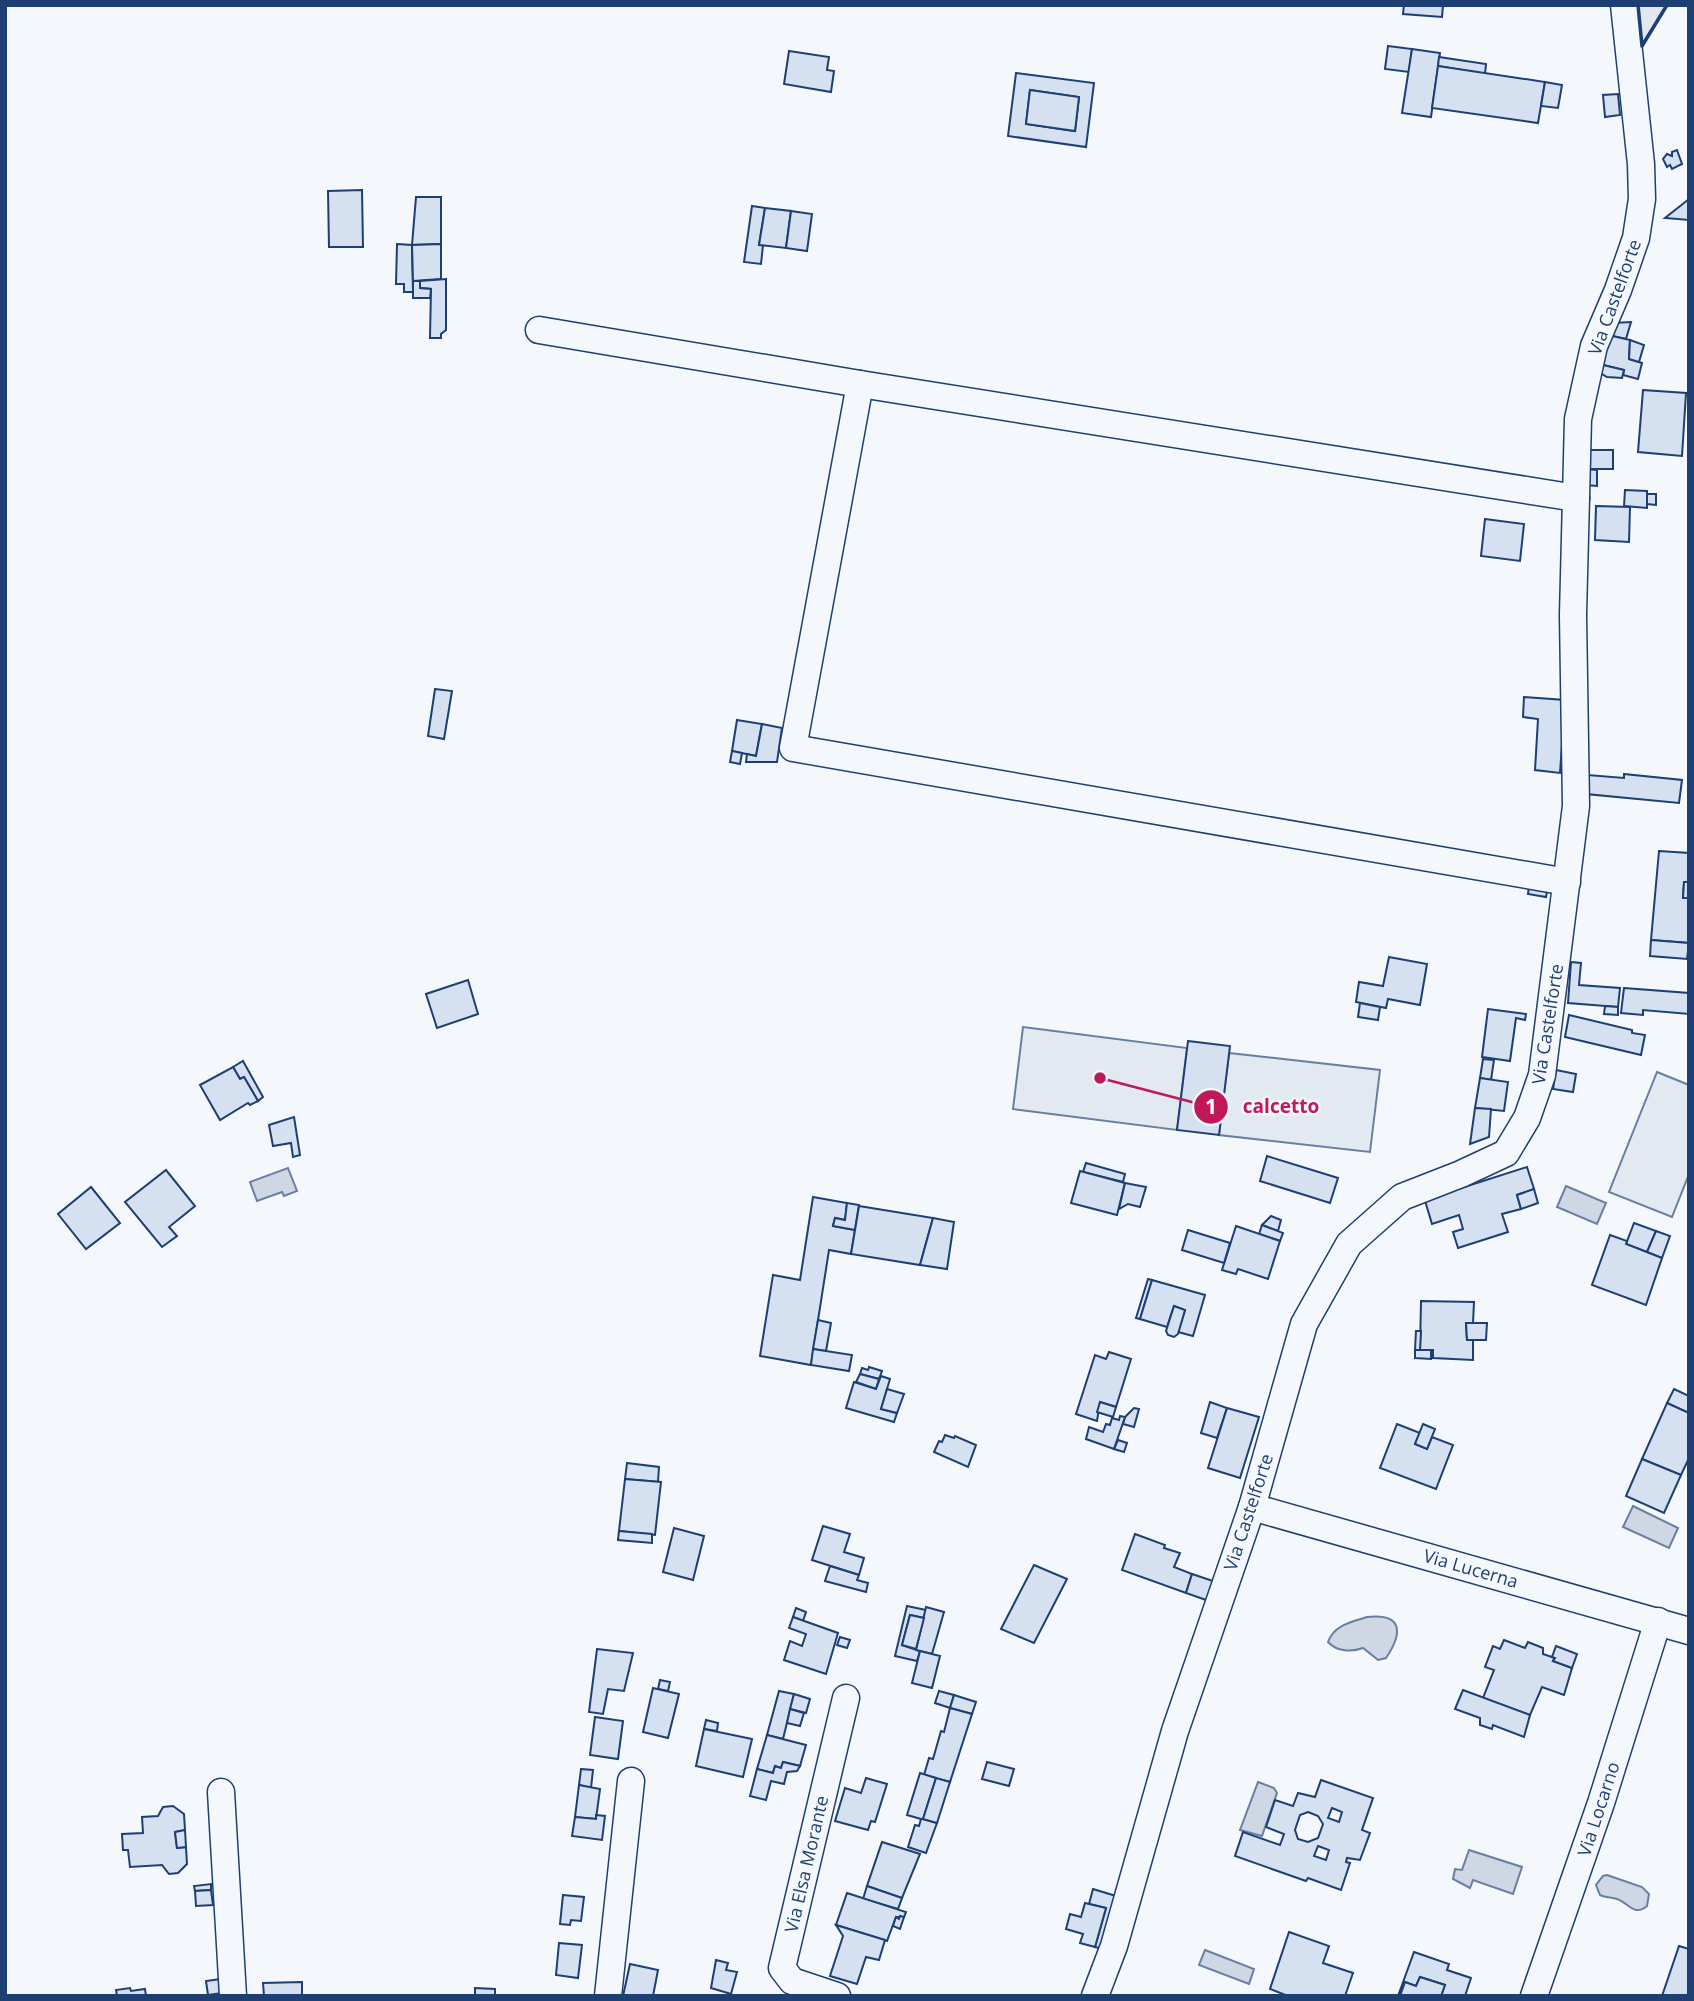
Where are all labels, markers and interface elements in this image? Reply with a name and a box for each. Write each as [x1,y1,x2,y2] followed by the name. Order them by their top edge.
[1582,236,1646,358] street label: Via Castelforte
[1526,962,1568,1086] street label: Via Castelforte
[1194,1087,1333,1127] callout: calcetto
[1205,1092,1217,1120] text: 1
[1243,1093,1319,1119] text: calcetto
[1218,1450,1278,1574] street label: Via Castelforte
[1421,1543,1521,1593] street label: Via Lucerna
[1571,1759,1625,1859] street label: Via Locarno
[779,1793,833,1935] street label: Via Elsa Morante

